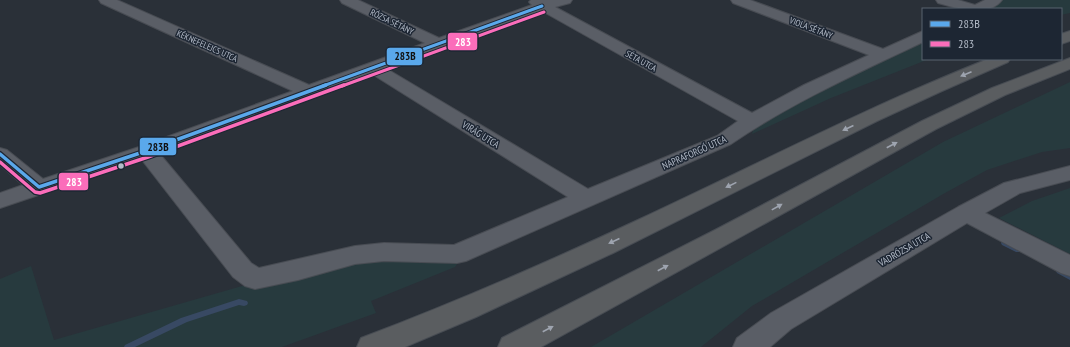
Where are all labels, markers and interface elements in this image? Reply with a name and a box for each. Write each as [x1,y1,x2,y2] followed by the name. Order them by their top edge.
[369,6,417,37] street label: RÓZSA SÉTÁNY
[922,8,1062,60] legend
[787,14,835,41] street label: VIOLA SÉTÁNY
[958,16,980,31] text: 283B
[175,27,240,64] street label: KÉKNEFELEJCS UTCA
[447,32,478,51] line badge: 283
[455,35,471,49] text: 283
[958,36,974,51] text: 283
[386,47,423,66] line badge: 283B
[624,48,659,74] street label: SÉTA UTCA
[394,49,416,63] text: 283B
[959,71,971,77] one-way arrow
[459,117,502,151] street label: VIRÁG UTCA
[842,125,853,131] one-way arrow
[660,132,729,172] street label: NAPRAFORGÓ UTCA
[139,137,177,156] line badge: 283B
[147,140,169,154] text: 283B
[886,141,897,148] one-way arrow
[116,161,126,171] unlabelled marker
[58,172,89,191] line badge: 283
[66,175,82,189] text: 283
[725,182,737,188] one-way arrow
[771,204,783,210] one-way arrow
[875,229,933,270] street label: VADRÓZSA UTCA
[608,238,619,244] one-way arrow
[657,265,669,272] one-way arrow
[542,326,554,332] one-way arrow

